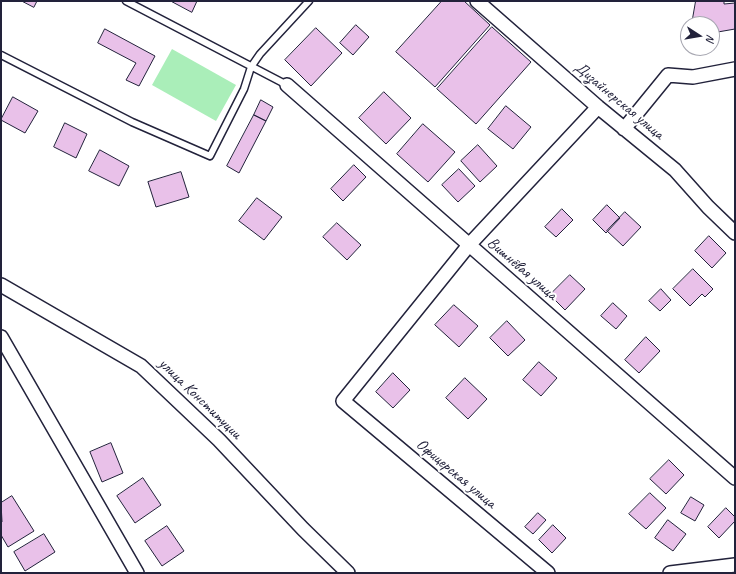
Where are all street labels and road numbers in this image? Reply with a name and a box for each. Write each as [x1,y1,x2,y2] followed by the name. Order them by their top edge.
[570,58,668,144] street label: Дизайнерская улица
[483,233,561,305] street label: Вишнёвая улица
[154,354,246,444] street label: улица Конституции
[412,435,500,513] street label: Офицерская улица

